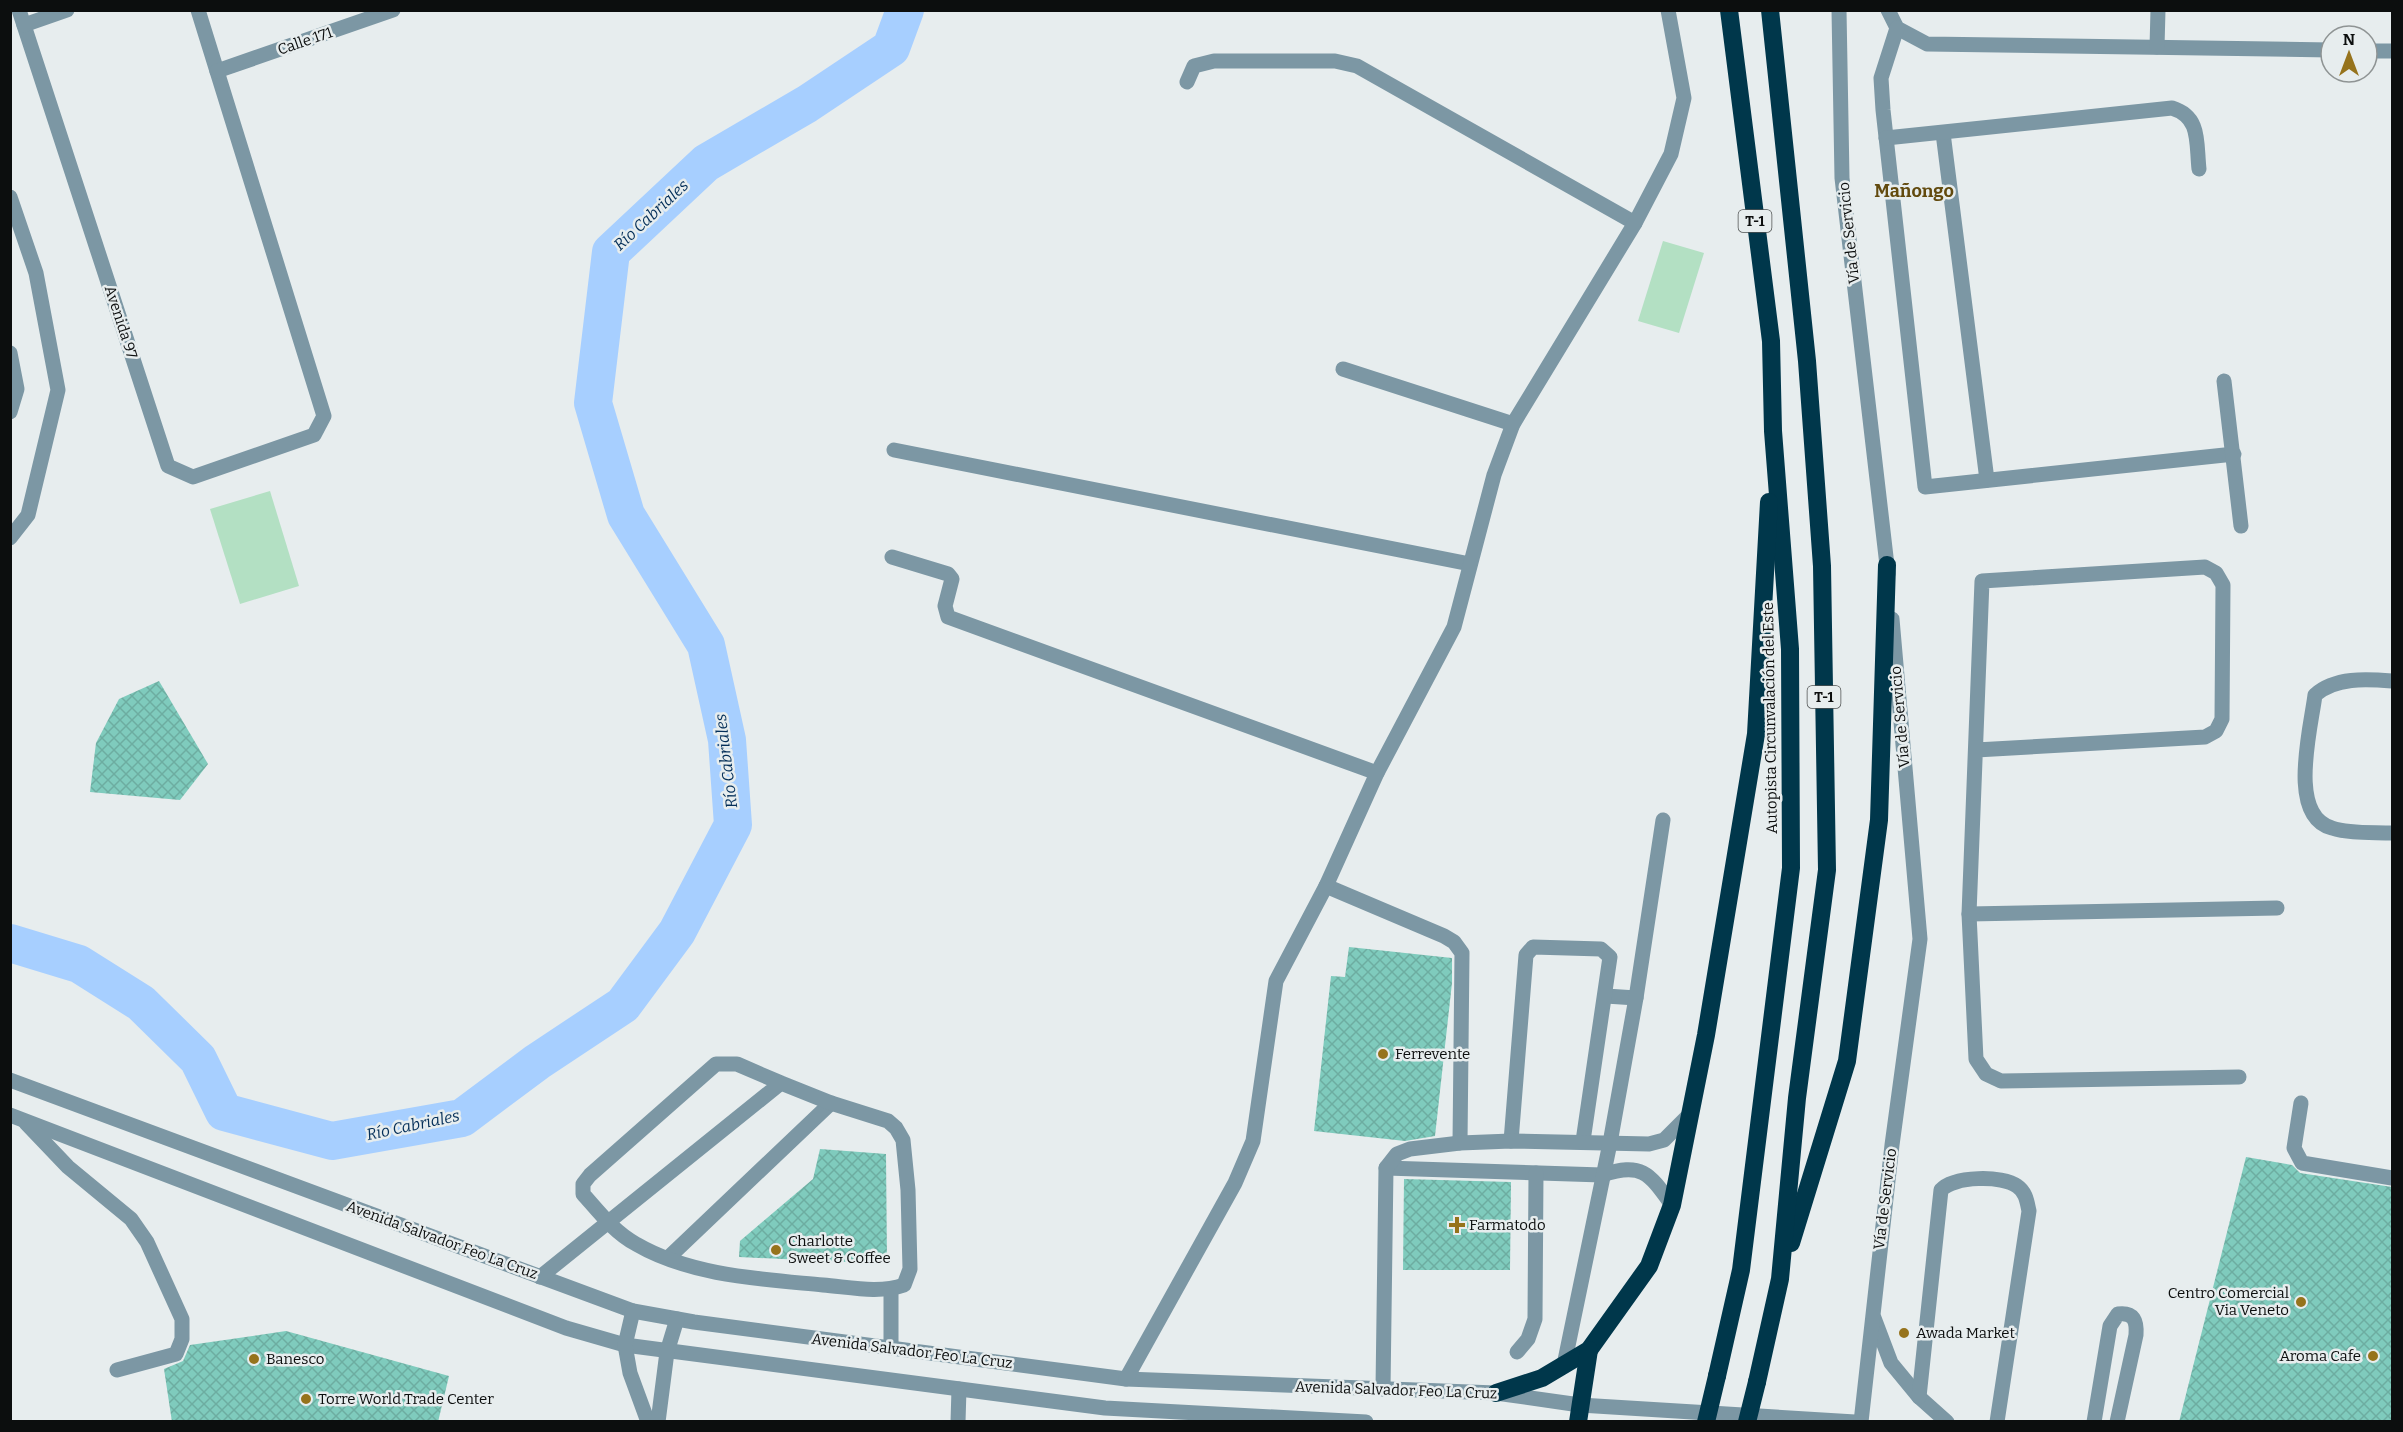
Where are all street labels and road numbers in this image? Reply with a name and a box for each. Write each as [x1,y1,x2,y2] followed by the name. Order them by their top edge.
[275,23,335,59] street label: Calle 171
[1835,181,1863,285] street label: Vía de Servicio
[1738,210,1772,232] road number: T-1
[101,283,141,361] street label: Avenida 97
[1759,602,1781,834] street label: Autopista Circunvalación del Este
[1887,665,1913,769] street label: Vía de Servicio
[1808,686,1840,708] road number: T-1
[1870,1147,1900,1251] street label: Vía de Servicio
[344,1197,540,1283] street label: Avenida Salvador Feo La Cruz
[810,1330,1014,1372] street label: Avenida Salvador Feo La Cruz
[1294,1377,1498,1403] street label: Avenida Salvador Feo La Cruz

